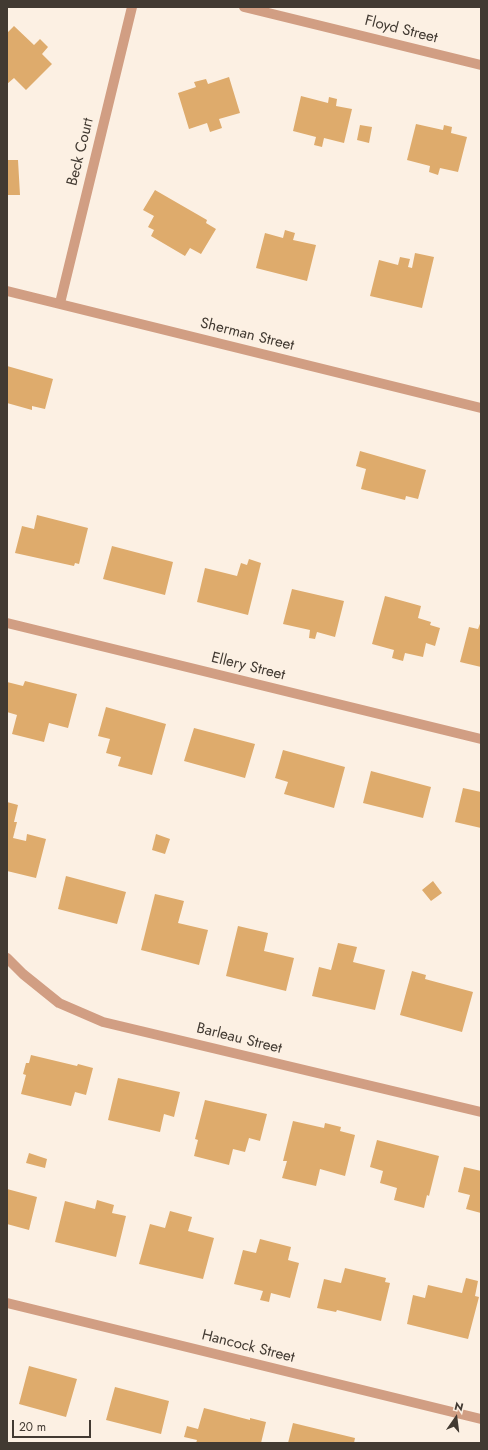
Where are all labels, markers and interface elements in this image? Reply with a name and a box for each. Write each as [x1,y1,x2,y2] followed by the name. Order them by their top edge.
[363,12,439,48] street label: Floyd Street
[64,116,98,188] street label: Beck Court
[198,315,296,355] street label: Sherman Street
[209,649,287,685] street label: Ellery Street
[194,1020,284,1058] street label: Barleau Street
[200,1327,296,1367] street label: Hancock Street
[436,1398,476,1438] north arrow
[453,1398,465,1415] text: N
[14,1412,93,1438] scale bar
[19,1418,46,1436] text: 20 m

